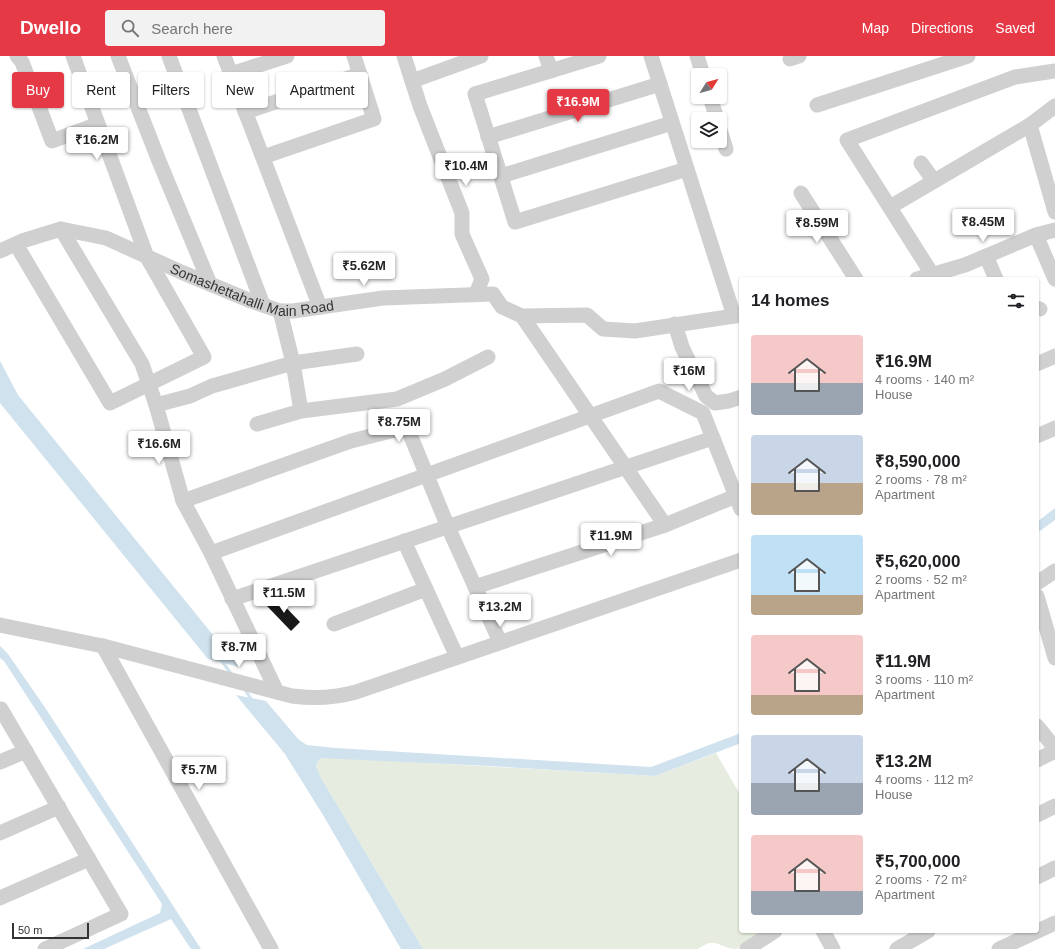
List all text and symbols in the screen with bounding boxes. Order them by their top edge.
search box [105,10,385,46]
text: Dwello [20,17,81,38]
icon: search [119,17,141,39]
text: Search here [151,20,233,37]
text: Map [862,20,889,36]
text: Directions [911,20,973,36]
text: Saved [995,20,1035,36]
north arrow [691,68,727,104]
map controls [691,68,727,148]
chip: Buy [12,72,64,108]
chip: Rent [72,72,130,108]
chip: Filters [138,72,204,108]
chip: New [212,72,268,108]
chip: Apartment [276,72,368,108]
pin: ₹16.9M [545,89,611,123]
text: ₹16.9M [556,94,600,109]
button: layers [691,112,727,148]
pin: ₹16.2M [64,127,130,161]
text: ₹16.2M [75,132,119,147]
pin: ₹10.4M [433,153,499,187]
text: ₹10.4M [444,158,488,173]
pin: ₹8.45M [950,209,1016,243]
pin: ₹8.59M [784,210,850,244]
text: ₹8.45M [961,214,1005,229]
text: ₹8.59M [795,215,839,230]
pin: ₹5.62M [331,253,397,287]
text: ₹5.62M [342,258,386,273]
street label: Somashettahalli Main Road [168,260,335,319]
icon: filters [1005,290,1027,312]
text: 14 homes [751,291,829,310]
icon: home [783,351,831,399]
text: ₹16.9M [875,352,932,371]
pin: ₹16M [665,358,713,392]
text: ₹16M [673,363,705,378]
text: 4 rooms · 140 m² [875,372,974,387]
text: House [875,387,913,402]
pin: ₹8.75M [366,409,432,443]
text: ₹8.75M [377,414,421,429]
pin: ₹16.6M [126,431,192,465]
text: ₹16.6M [137,436,181,451]
icon: home [783,451,831,499]
text: ₹8,590,000 [875,452,960,471]
text: 2 rooms · 78 m² [875,472,967,487]
text: Apartment [875,487,935,502]
pin: ₹11.9M [578,523,644,557]
text: ₹11.9M [590,528,632,543]
icon: home [783,551,831,599]
text: ₹5,620,000 [875,552,960,571]
text: 2 rooms · 52 m² [875,572,967,587]
pin: ₹11.5M [251,580,317,614]
text: ₹11.5M [263,585,305,600]
text: Apartment [875,587,935,602]
pin: ₹13.2M [467,594,533,628]
text: ₹13.2M [478,599,522,614]
pin: ₹8.7M [211,634,267,668]
text: ₹8.7M [221,639,257,654]
icon: home [783,651,831,699]
text: ₹11.9M [875,652,931,671]
text: 3 rooms · 110 m² [875,672,973,687]
text: Apartment [875,687,935,702]
icon: home [783,751,831,799]
text: ₹13.2M [875,752,932,771]
pin: ₹5.7M [171,757,227,791]
text: ₹5.7M [181,762,217,777]
text: 4 rooms · 112 m² [875,772,973,787]
text: House [875,787,913,802]
icon: home [783,851,831,899]
text: ₹5,700,000 [875,852,960,871]
text: 2 rooms · 72 m² [875,872,967,887]
text: Apartment [875,887,935,902]
scale bar [12,921,89,940]
text: 50 m [18,924,42,936]

